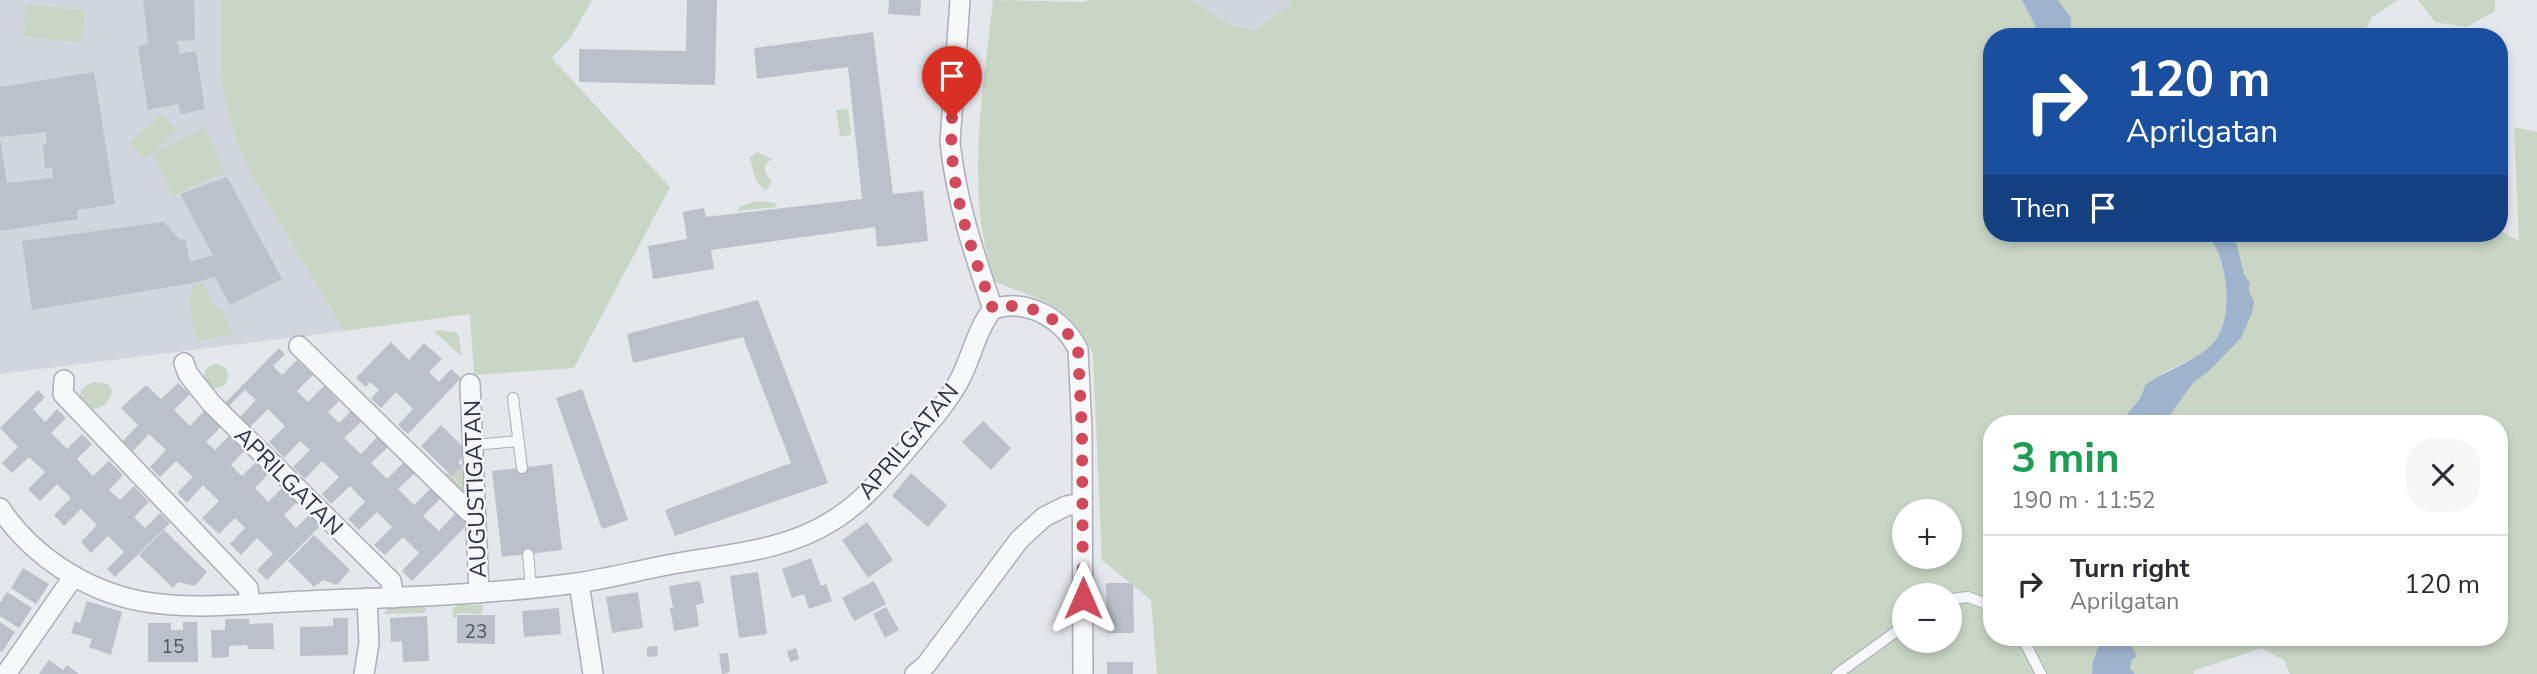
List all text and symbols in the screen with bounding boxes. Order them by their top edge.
pin [922,46,982,118]
text: 120 m [2126,46,2270,113]
icon: right [2011,56,2102,147]
icon: arrive [933,57,971,95]
text: Aprilgatan [2126,110,2278,153]
icon: arrive [2084,189,2122,227]
text: Then [2011,191,2070,226]
street label: APRILGATAN [851,377,966,506]
street label: AUGUSTIGATAN [457,400,494,578]
street label: APRILGATAN [228,420,350,542]
text: 3 min [2011,430,2120,487]
button: close [2406,438,2480,512]
text: 190 m · 11:52 [2011,485,2156,516]
map controls [1892,499,1962,653]
button: + [1892,499,1962,569]
text: Turn right [2070,551,2189,586]
position arrow [1046,561,1120,635]
icon: right [2011,565,2049,603]
text: 120 m [2404,567,2480,602]
button: − [1892,583,1962,653]
text: Aprilgatan [2070,586,2179,617]
house number: 23 [465,619,487,645]
house number: 15 [162,634,184,660]

